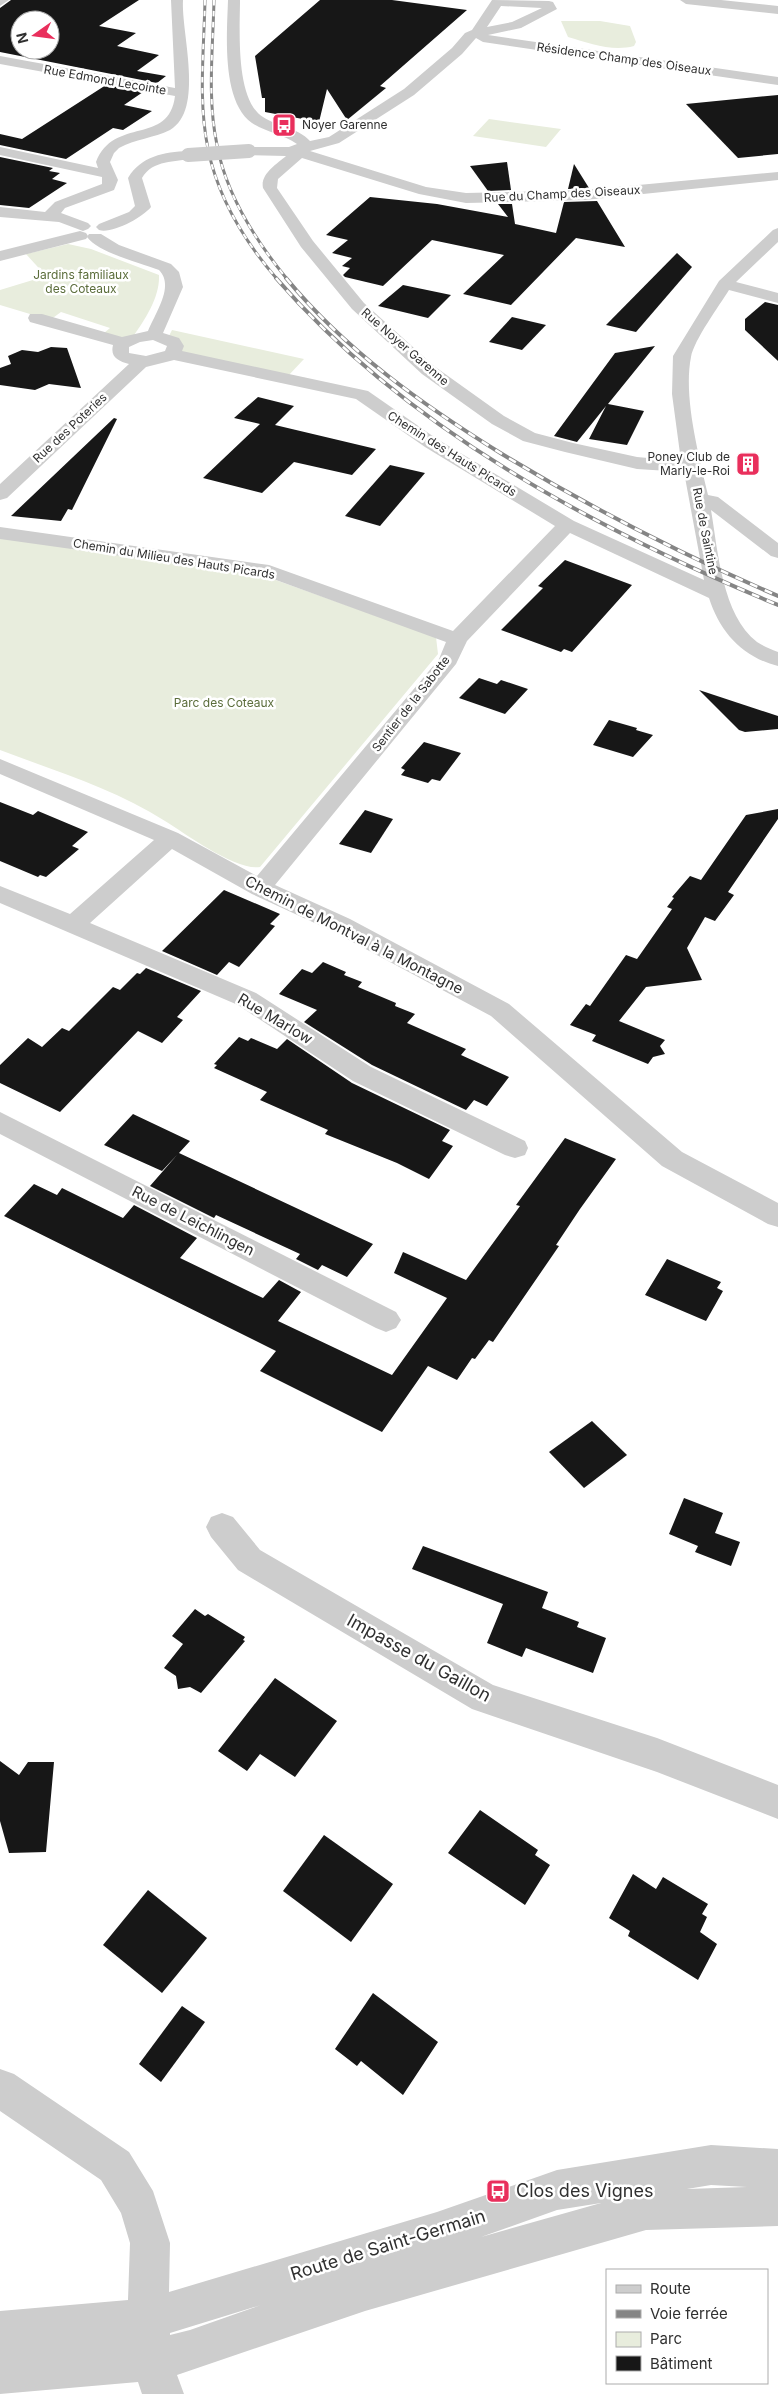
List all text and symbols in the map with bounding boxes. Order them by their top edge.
north arrow [10,10,60,60]
text: N [12,31,31,45]
street label: Résidence Champ des Oiseaux [536,39,713,78]
street label: Rue Edmond Lecointe [43,61,167,98]
bus stop icon: Noyer Garenne [271,112,297,138]
place label: Noyer Garenne [302,117,388,132]
street label: Rue du Champ des Oiseaux [483,182,641,205]
park label: Jardins familiaux des Coteaux [33,267,129,296]
street label: Rue Noyer Garenne [359,305,452,389]
street label: Rue des Poteries [30,389,110,466]
street label: Chemin des Hauts Picards [385,408,520,500]
place label: Poney Club de Marly-le-Roi [647,449,730,478]
building icon: Poney Club de Marly-le-Roi [735,451,761,477]
street label: Rue de Saintine [690,486,721,576]
street label: Chemin du Milieu des Hauts Picards [72,535,276,582]
street label: Sentier de la Sabotte [368,653,453,755]
park label: Parc des Coteaux [174,695,275,710]
street label: Chemin de Montval à la Montagne [242,871,467,998]
street label: Rue Marlow [234,989,316,1048]
street label: Rue de Leichlingen [129,1181,258,1260]
street label: Impasse du Gaillon [344,1609,495,1706]
bus stop icon: Clos des Vignes [485,2178,511,2204]
place label: Clos des Vignes [516,2180,653,2201]
street label: Route de Saint-Germain [288,2205,488,2284]
legend [606,2269,768,2384]
text: Route [650,2279,691,2298]
text: Voie ferrée [650,2304,728,2323]
text: Parc [650,2329,682,2348]
text: Bâtiment [650,2354,713,2373]

